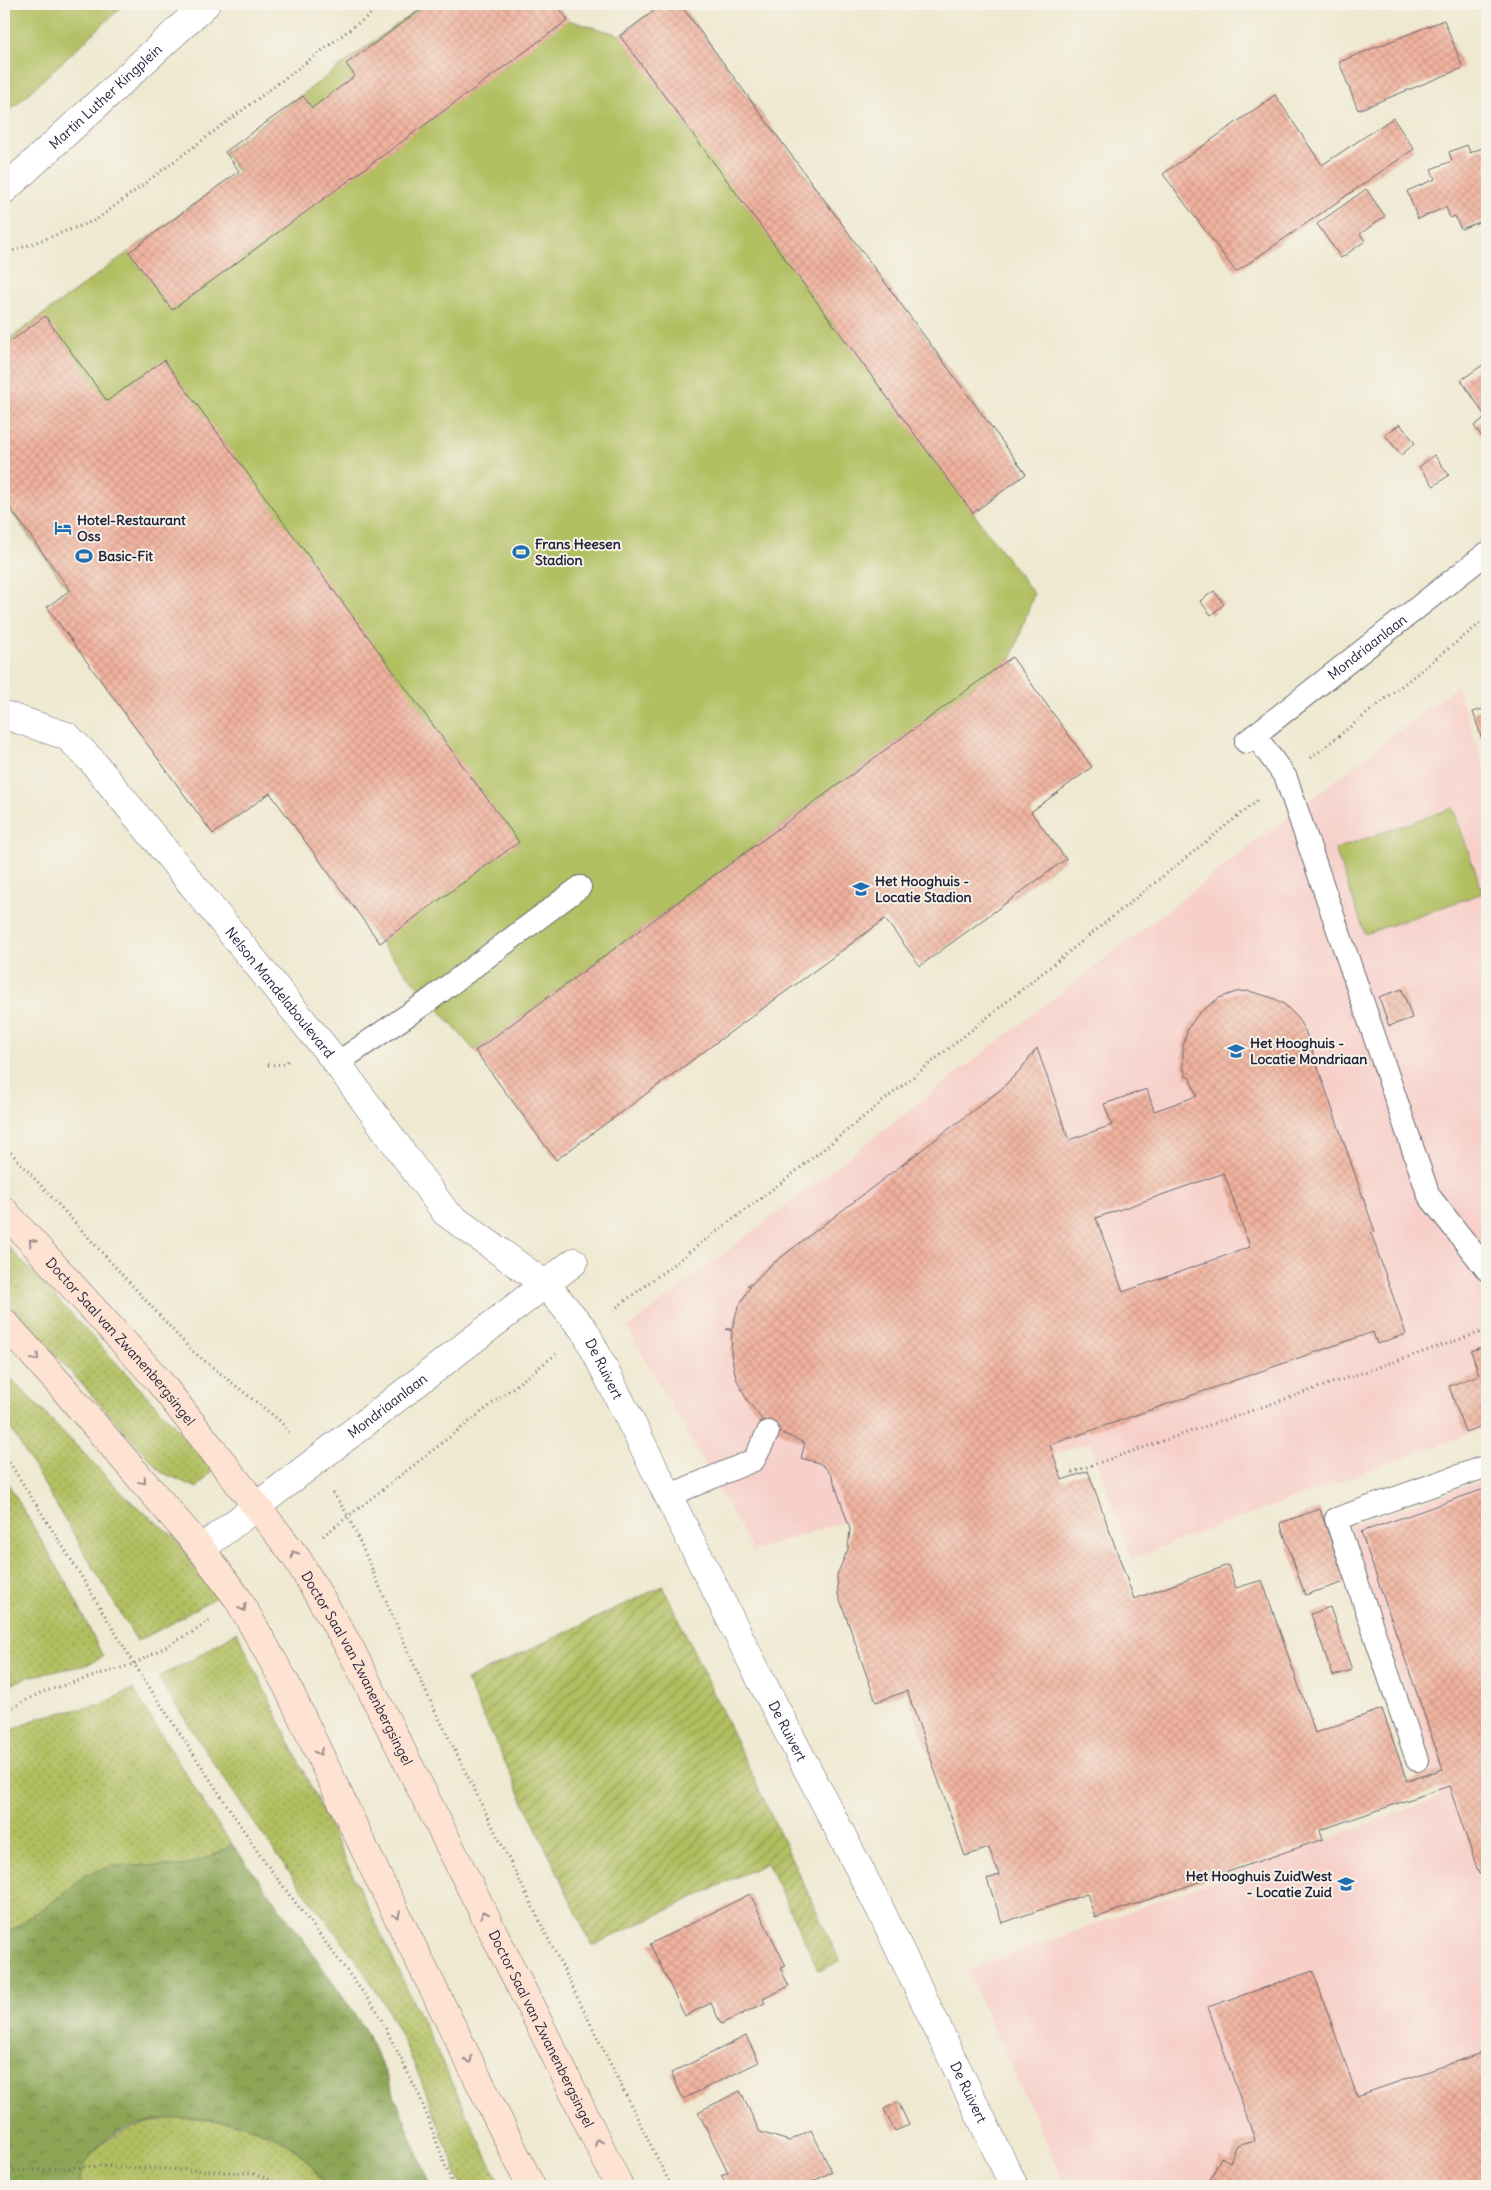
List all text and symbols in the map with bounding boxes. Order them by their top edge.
street label: Martin Luther Kingplein [45,40,166,153]
place label: Hotel-Restaurant Oss [77,511,186,545]
hotel icon: Hotel-Restaurant Oss [53,518,73,538]
place label: Frans Heesen Stadion [535,535,621,569]
sports icon: Frans Heesen Stadion [511,542,531,562]
sports icon: Basic-Fit [74,546,94,566]
place label: Basic-Fit [98,547,153,565]
street label: Mondriaanlaan [1324,610,1410,684]
place label: Het Hooghuis - Locatie Stadion [875,872,972,906]
school or university icon: Het Hooghuis - Locatie Stadion [851,879,871,899]
street label: Nelson Mandelaboulevard [221,924,338,1062]
place label: Het Hooghuis - Locatie Mondriaan [1250,1034,1367,1068]
school or university icon: Het Hooghuis - Locatie Mondriaan [1226,1041,1246,1061]
one-way arrow [29,1238,38,1247]
street label: Doctor Saal van Zwanenbergsingel [42,1254,199,1429]
street label: De Ruivert [581,1335,627,1403]
one-way arrow [31,1352,40,1361]
street label: Mondriaanlaan [344,1369,431,1442]
one-way arrow [137,1475,145,1484]
one-way arrow [291,1550,300,1560]
street label: Doctor Saal van Zwanenbergsingel [297,1568,417,1768]
one-way arrow [237,1603,247,1612]
street label: De Ruivert [764,1698,811,1765]
one-way arrow [312,1747,323,1756]
place label: Het Hooghuis ZuidWest - Locatie Zuid [1186,1867,1333,1901]
school or university icon: Het Hooghuis ZuidWest - Locatie Zuid [1336,1874,1356,1894]
one-way arrow [391,1909,401,1918]
one-way arrow [480,1910,490,1919]
street label: Doctor Saal van Zwanenbergsingel [485,1927,598,2130]
one-way arrow [462,2055,472,2064]
street label: De Ruivert [946,2059,991,2126]
one-way arrow [594,2138,604,2147]

